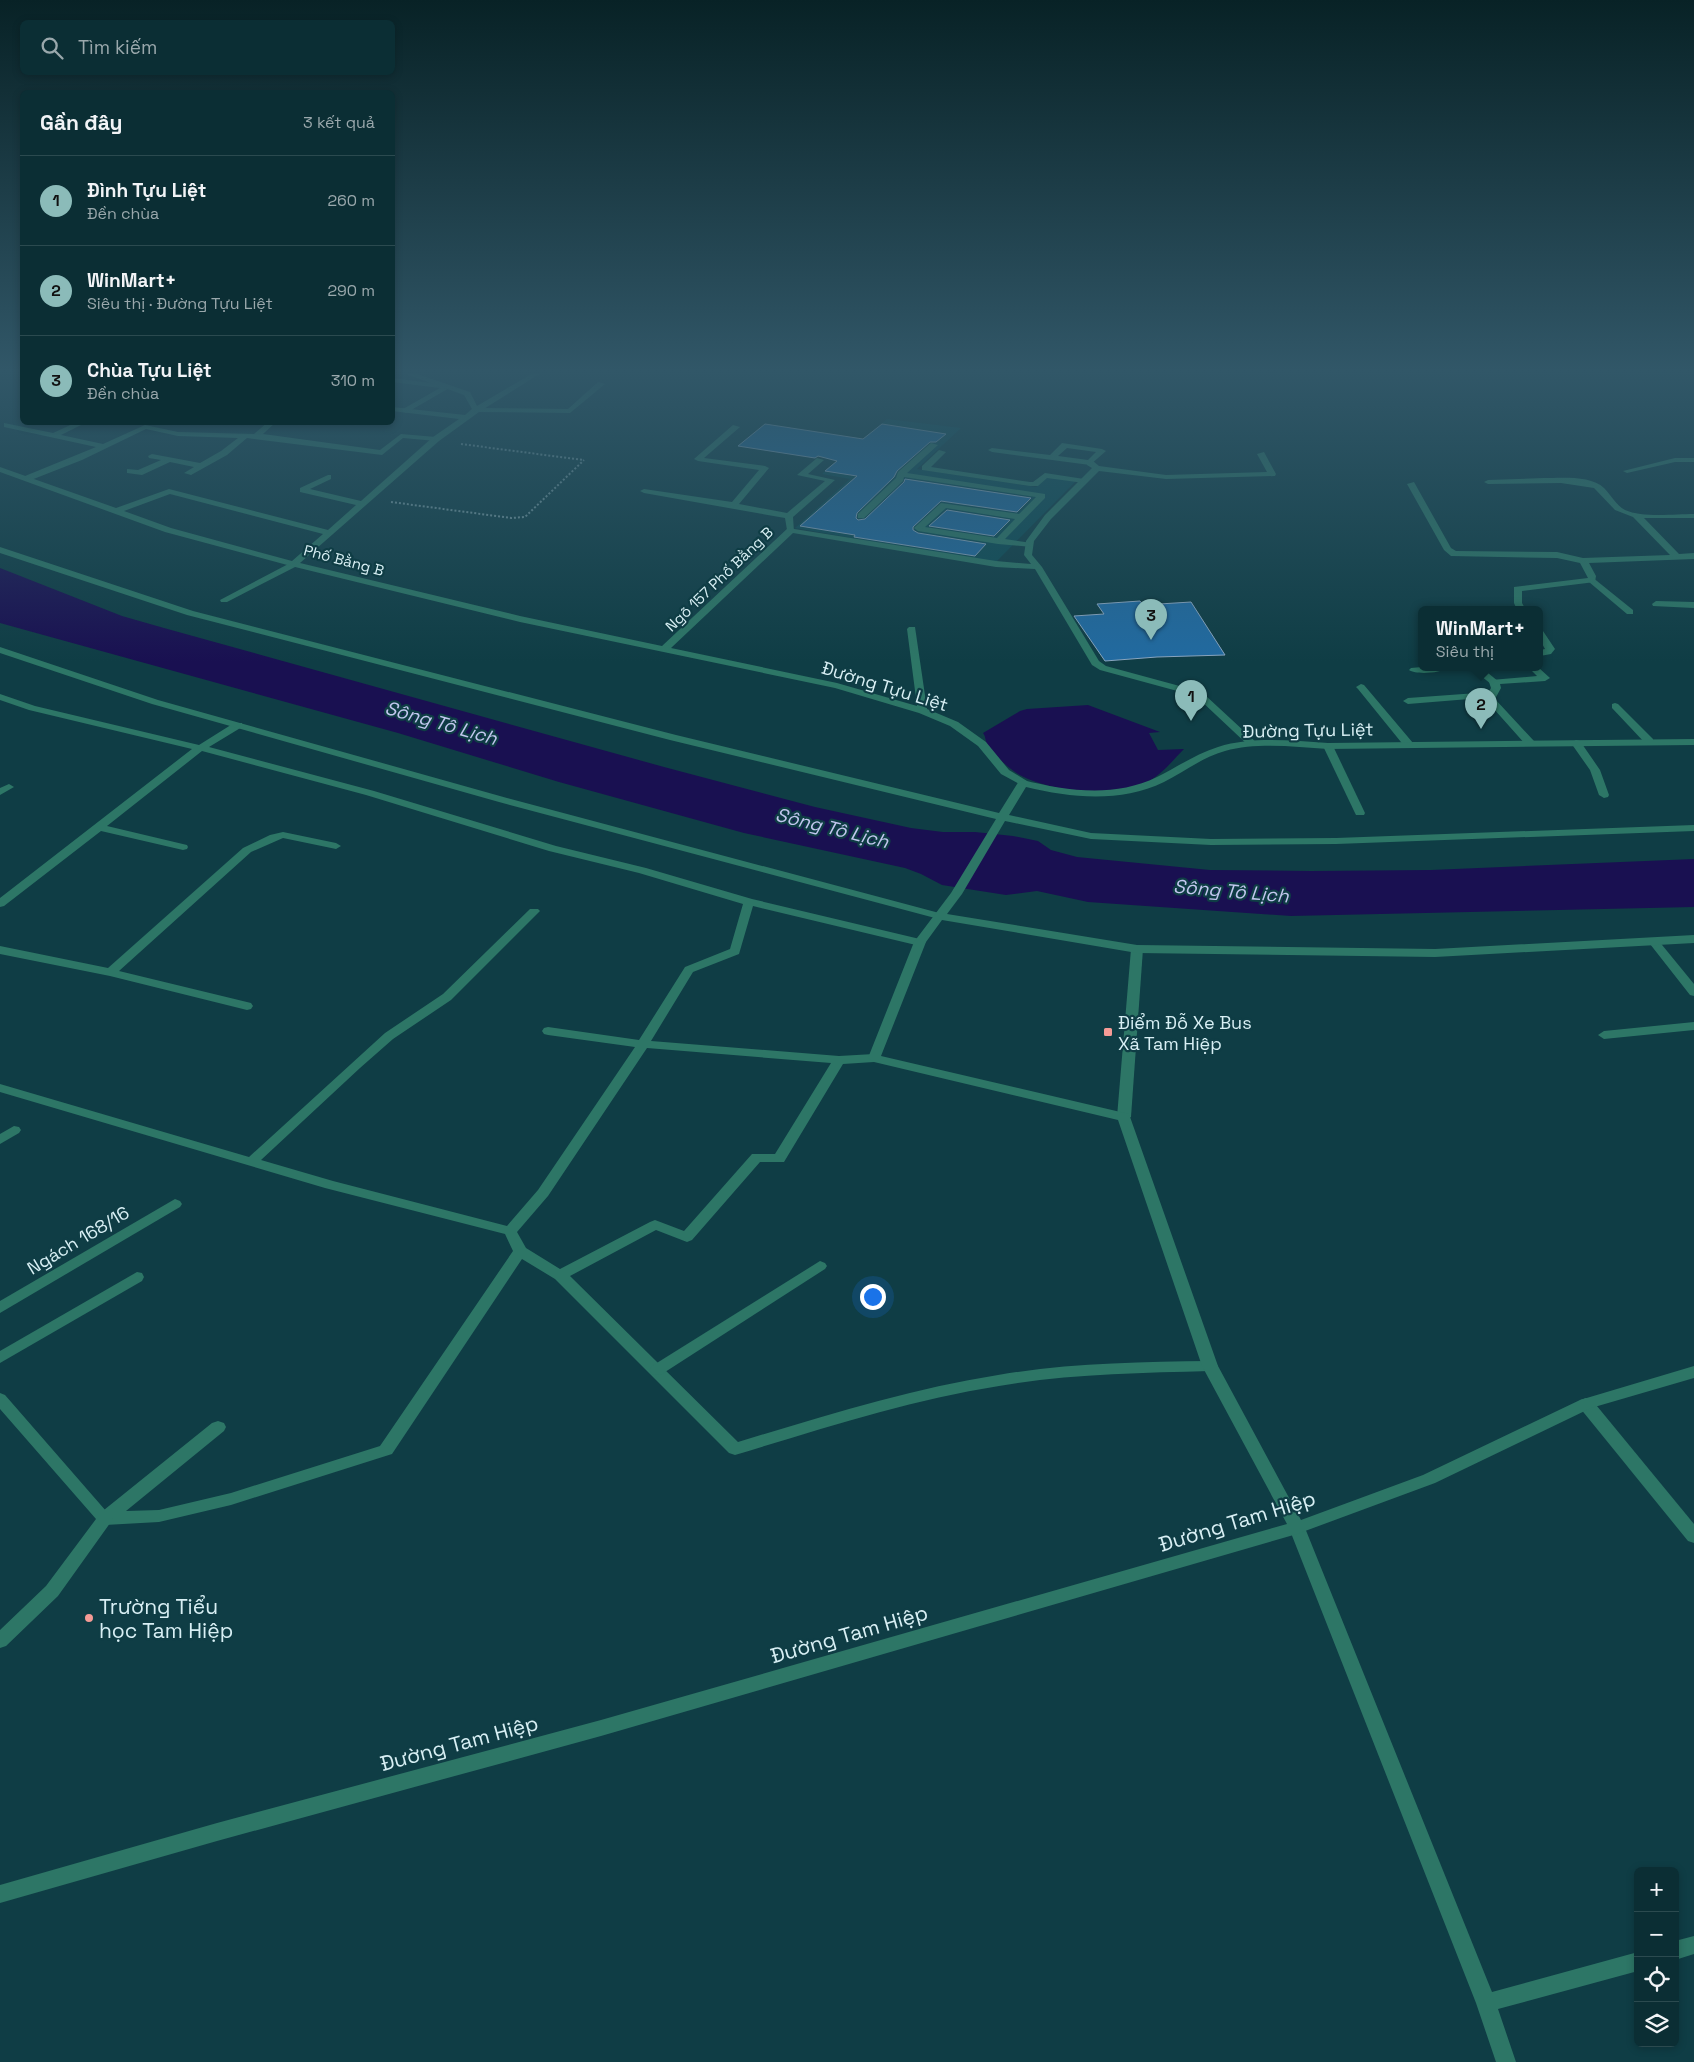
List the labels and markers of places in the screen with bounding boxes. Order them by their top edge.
pin: 3 [1135,599,1167,640]
pin: 1 [1175,680,1207,721]
pin: 2 [1465,688,1497,729]
place label: Điểm Đỗ Xe Bus Xã Tam Hiệp [1118,1011,1252,1055]
marker: Điểm Đỗ Xe Bus Xã Tam Hiệp [1102,1026,1114,1038]
place label: Trường Tiểu học Tam Hiệp [99,1593,233,1644]
marker: Trường Tiểu học Tam Hiệp [83,1612,95,1624]

